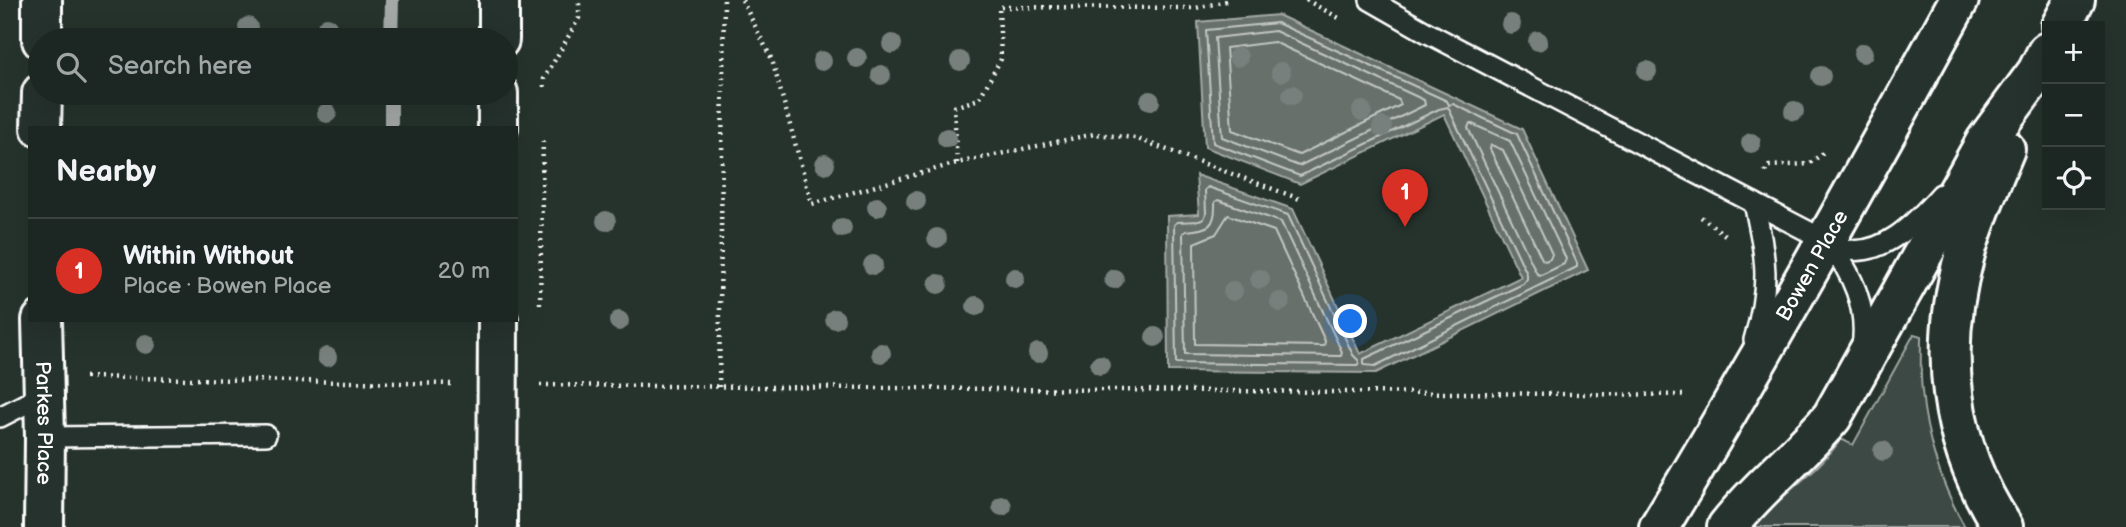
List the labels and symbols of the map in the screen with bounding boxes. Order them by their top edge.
pin: 1 [1382,169,1428,227]
street label: Bowen Place [1771,206,1854,326]
your location [1333,304,1367,338]
street label: Parkes Place [30,361,57,485]

